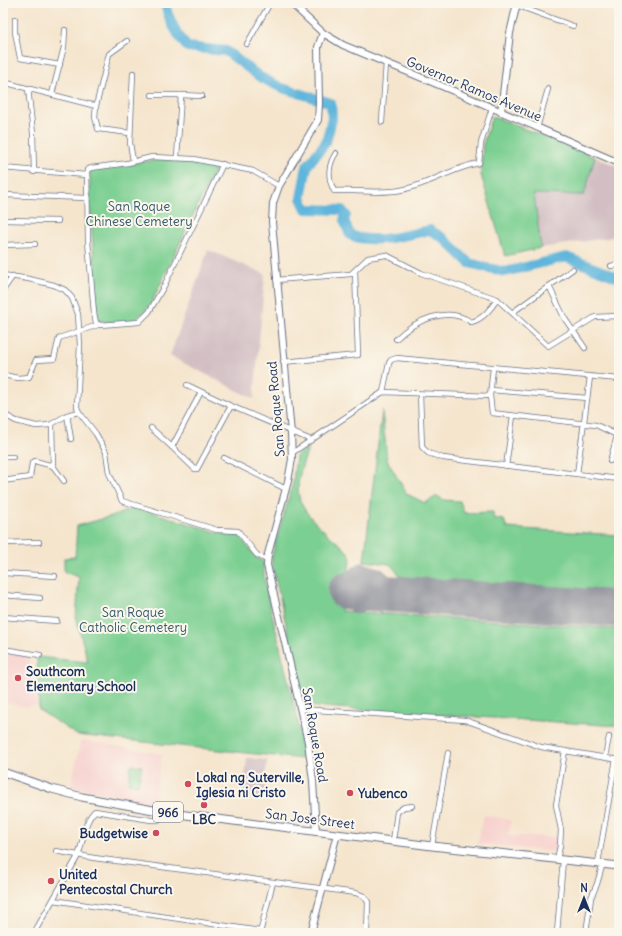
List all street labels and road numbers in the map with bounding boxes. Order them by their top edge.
street label: Governor Ramos Avenue [404,53,544,125]
street label: San Roque Road [263,360,289,458]
street label: San Roque Road [298,686,332,784]
road number: 966 [153,802,183,822]
street label: San Jose Street [264,805,356,833]

